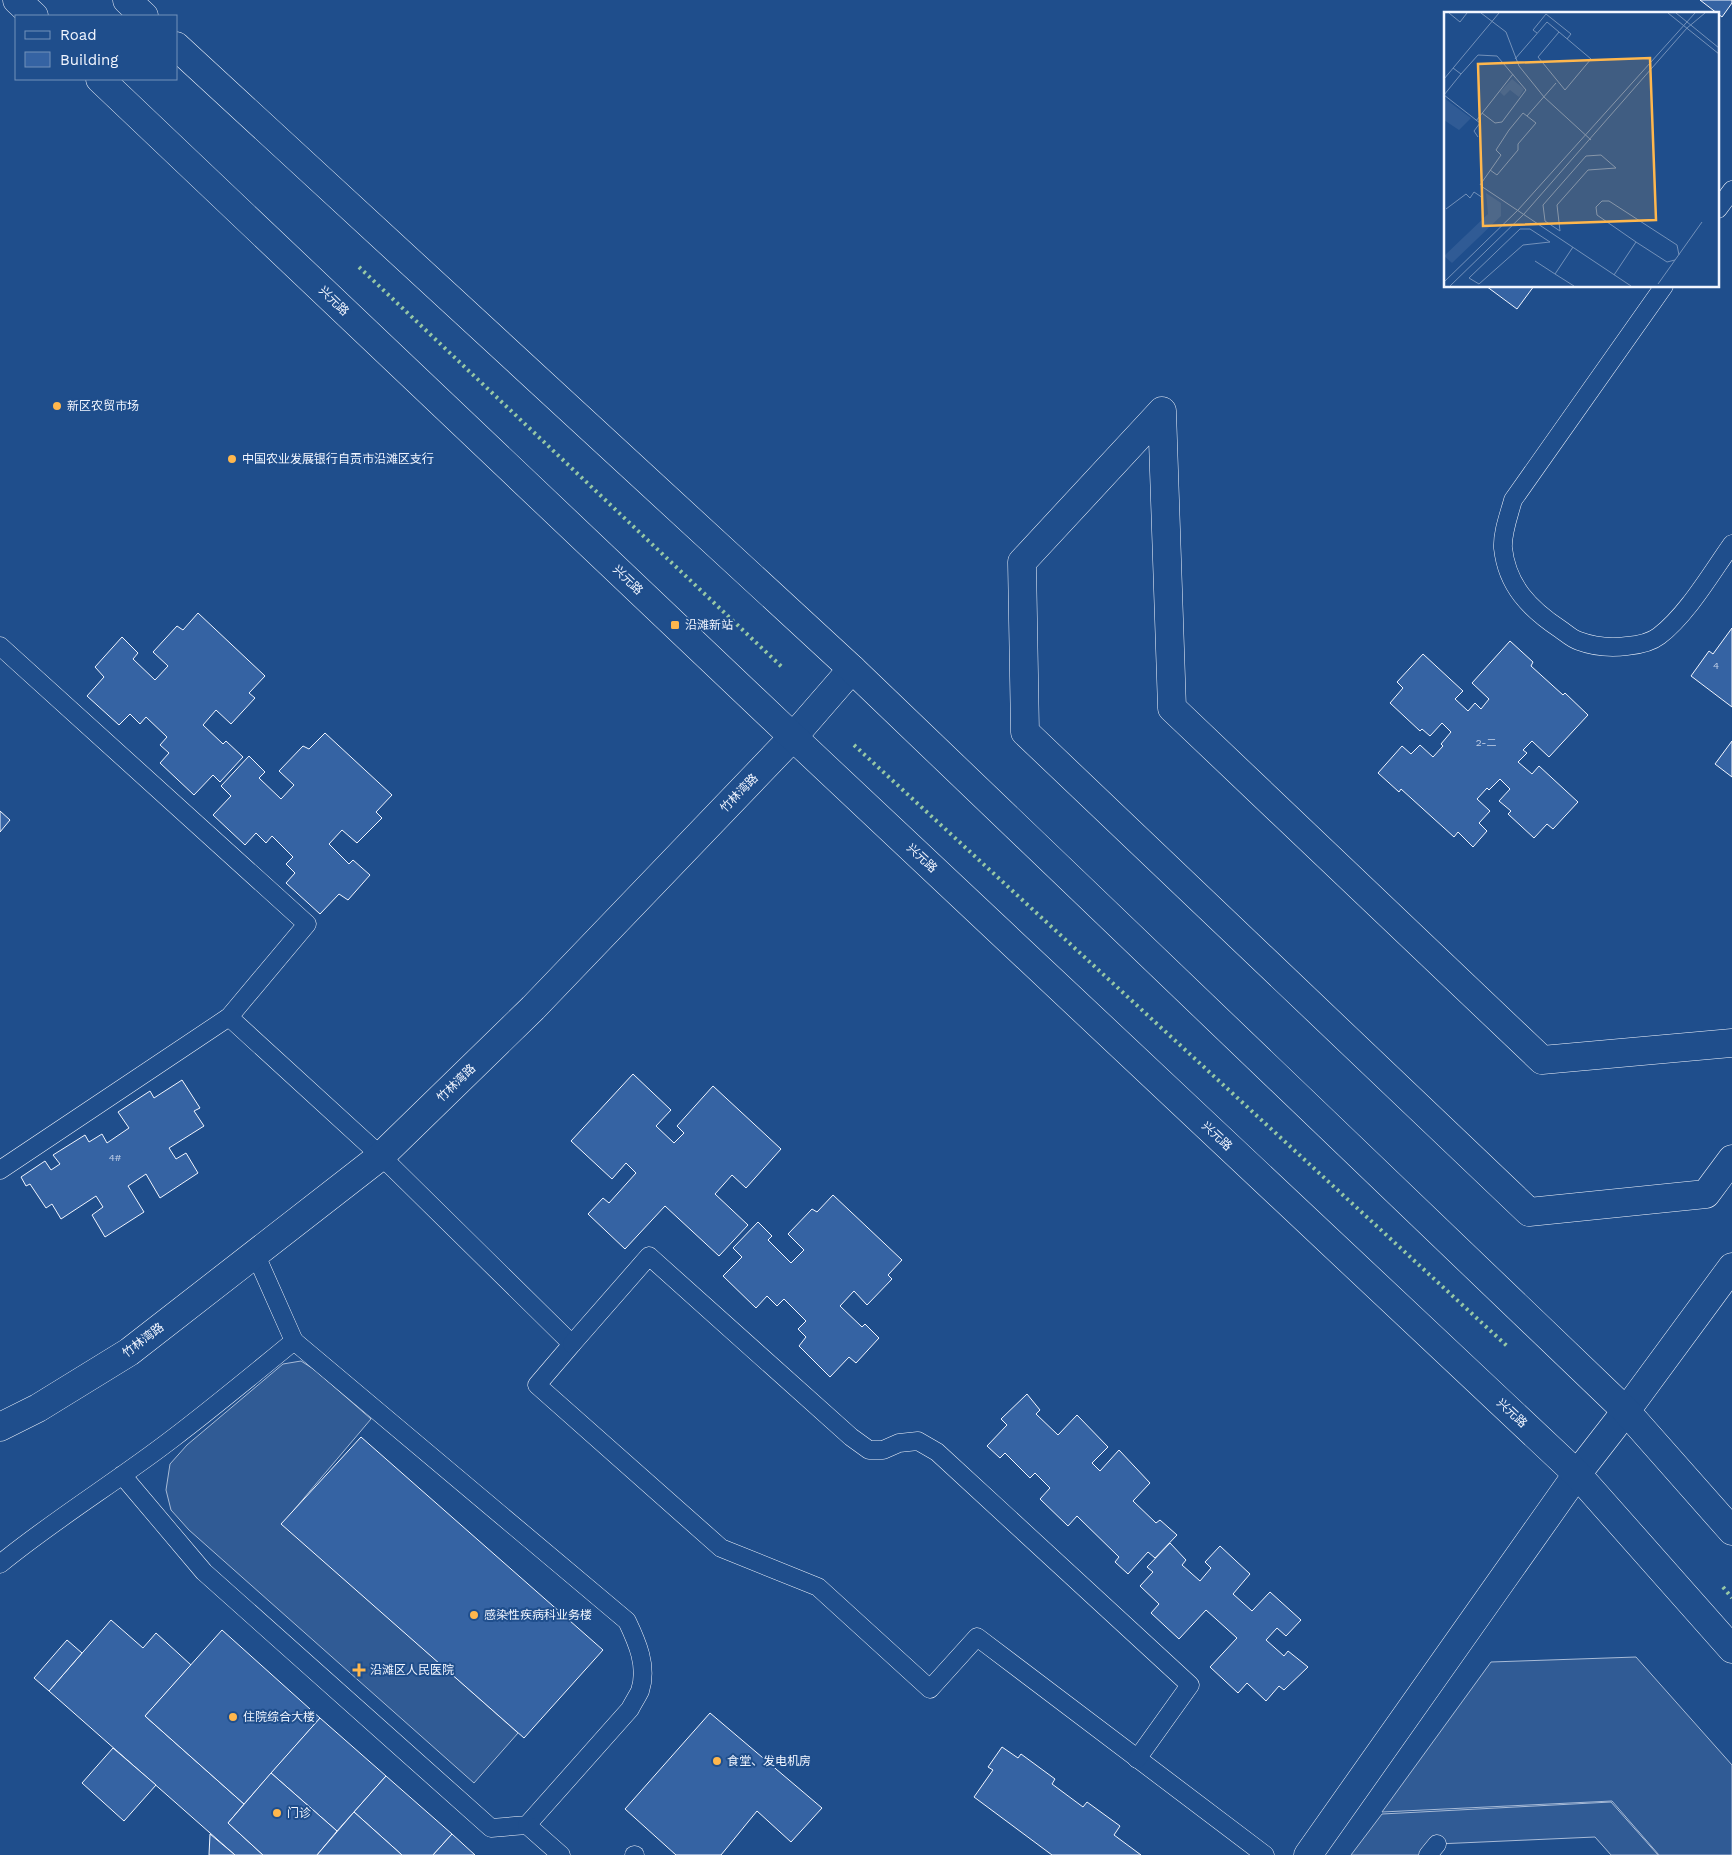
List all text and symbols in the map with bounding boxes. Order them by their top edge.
inset map [1444,12,1720,288]
legend [15,15,178,80]
text: Road [60,26,97,44]
text: Building [60,51,118,69]
street label: 兴元路 [316,283,352,319]
place label: 新区农贸市场 [67,399,139,413]
marker: 新区农贸市场 [51,400,63,412]
place label: 中国农业发展银行自贡市沿滩区支行 [242,452,434,466]
marker: 中国农业发展银行自贡市沿滩区支行 [226,453,238,465]
street label: 兴元路 [610,562,646,598]
place label: 沿滩新站 [685,618,733,632]
marker: 沿滩新站 [669,619,681,631]
house number: 4 [1713,660,1719,671]
house number: 2-二 [1476,737,1496,748]
street label: 竹林湾路 [717,771,761,815]
street label: 兴元路 [904,841,940,875]
street label: 竹林湾路 [434,1061,478,1105]
street label: 兴元路 [1199,1119,1235,1153]
house number: 4# [109,1152,122,1163]
street label: 竹林湾路 [120,1320,166,1360]
street label: 兴元路 [1494,1396,1530,1430]
place label: 感染性疾病科业务楼 [484,1608,592,1622]
marker: 感染性疾病科业务楼 [468,1609,480,1621]
marker: 沿滩区人民医院 [352,1663,366,1677]
place label: 沿滩区人民医院 [370,1663,454,1677]
place label: 住院综合大楼 [243,1710,315,1724]
marker: 住院综合大楼 [227,1711,239,1723]
place label: 食堂、发电机房 [727,1754,811,1768]
marker: 食堂、发电机房 [711,1755,723,1767]
place label: 门诊 [287,1806,311,1820]
marker: 门诊 [271,1807,283,1819]

